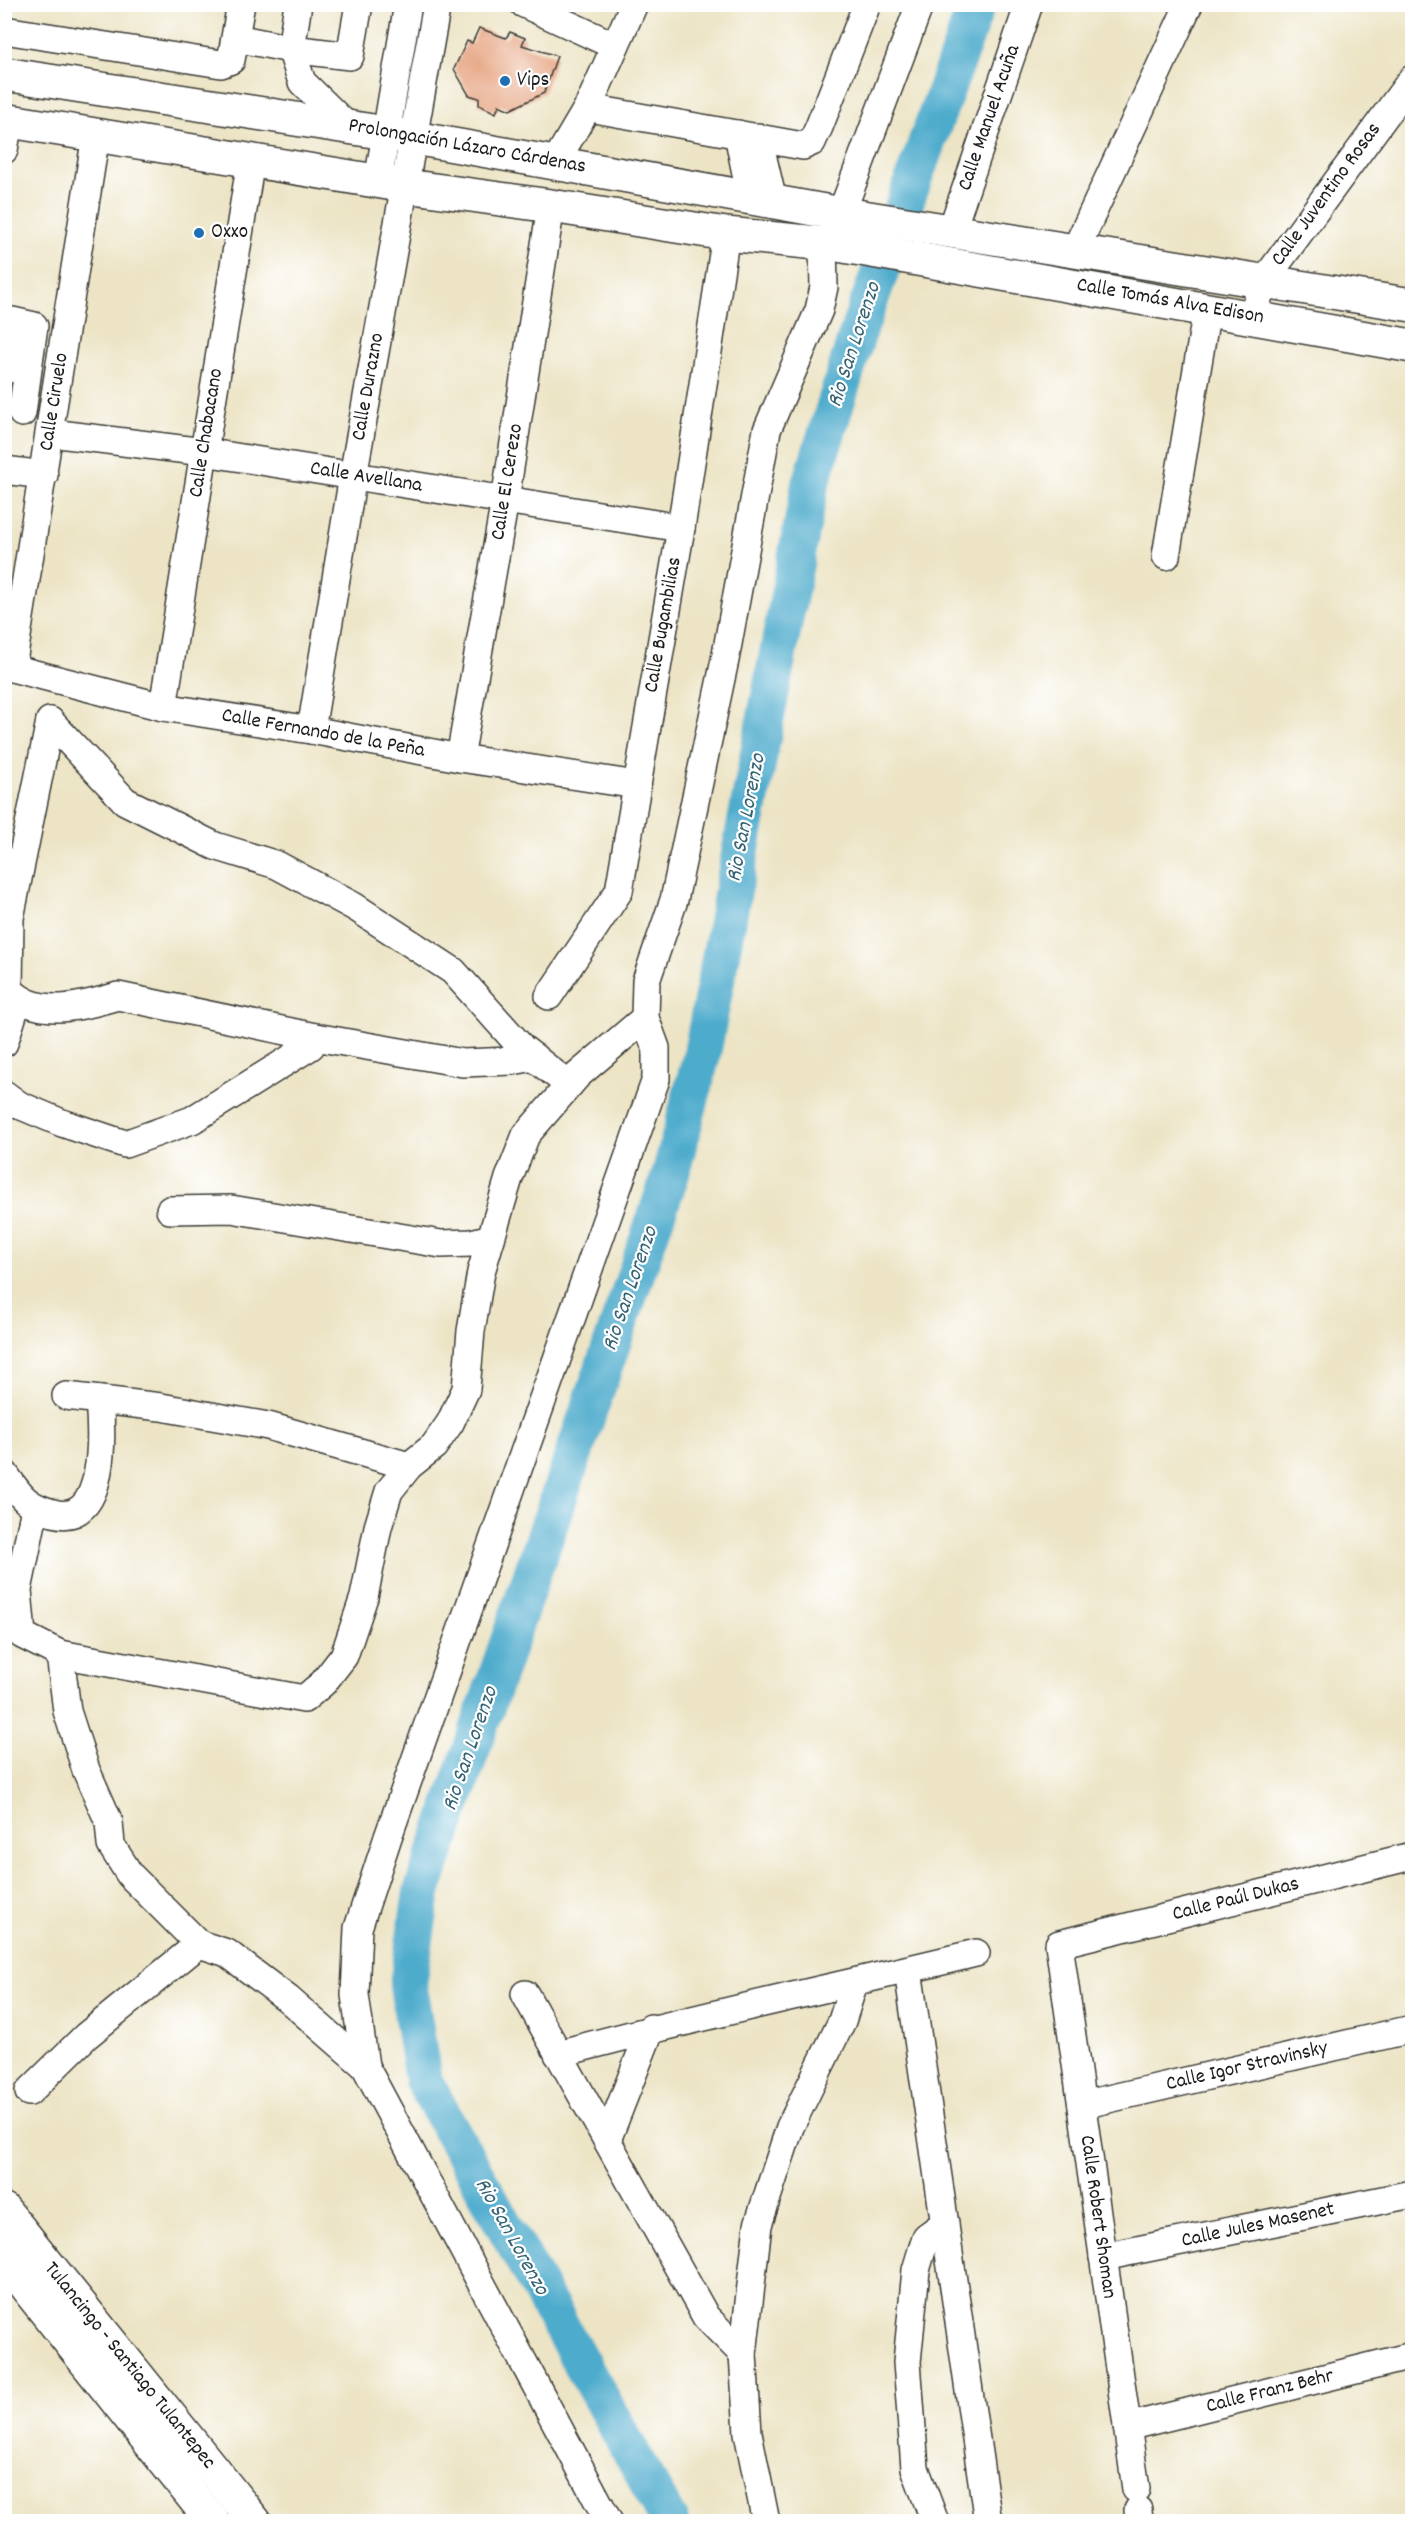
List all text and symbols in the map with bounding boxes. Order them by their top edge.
street label: Calle Manuel Acuña [951,40,1029,195]
place label: Vips [517,66,549,96]
marker: Vips [498,74,512,88]
street label: Prolongación Lázaro Cárdenas [346,111,588,183]
street label: Calle Juventino Rosas [1265,117,1389,273]
place label: Oxxo [211,218,248,248]
marker: Oxxo [192,226,206,240]
street label: Calle Tomás Alva Edison [1074,271,1266,333]
water label: Rio San Lorenzo [820,277,890,411]
street label: Calle Durazno [345,331,393,443]
street label: Calle Ciruelo [32,351,78,453]
street label: Calle Chabacano [182,366,232,500]
street label: Calle El Cerezo [484,422,532,542]
street label: Calle Avellana [308,454,425,502]
street label: Calle Bugambilias [637,555,691,695]
street label: Calle Fernando de la Peña [219,701,428,767]
water label: Rio San Lorenzo [719,750,775,885]
water label: Rio San Lorenzo [595,1221,667,1355]
water label: Rio San Lorenzo [435,1681,507,1815]
street label: Calle Paúl Dukas [1169,1870,1303,1930]
street label: Calle Igor Stravinsky [1163,2034,1331,2100]
street label: Calle Robert Shoman [1071,2133,1123,2301]
water label: Rio San Lorenzo [466,2173,557,2302]
street label: Calle Jules Masenet [1179,2195,1338,2257]
street label: Tulancingo - Santiago Tulantepec [36,2256,222,2476]
street label: Calle Franz Behr [1203,2362,1337,2422]

